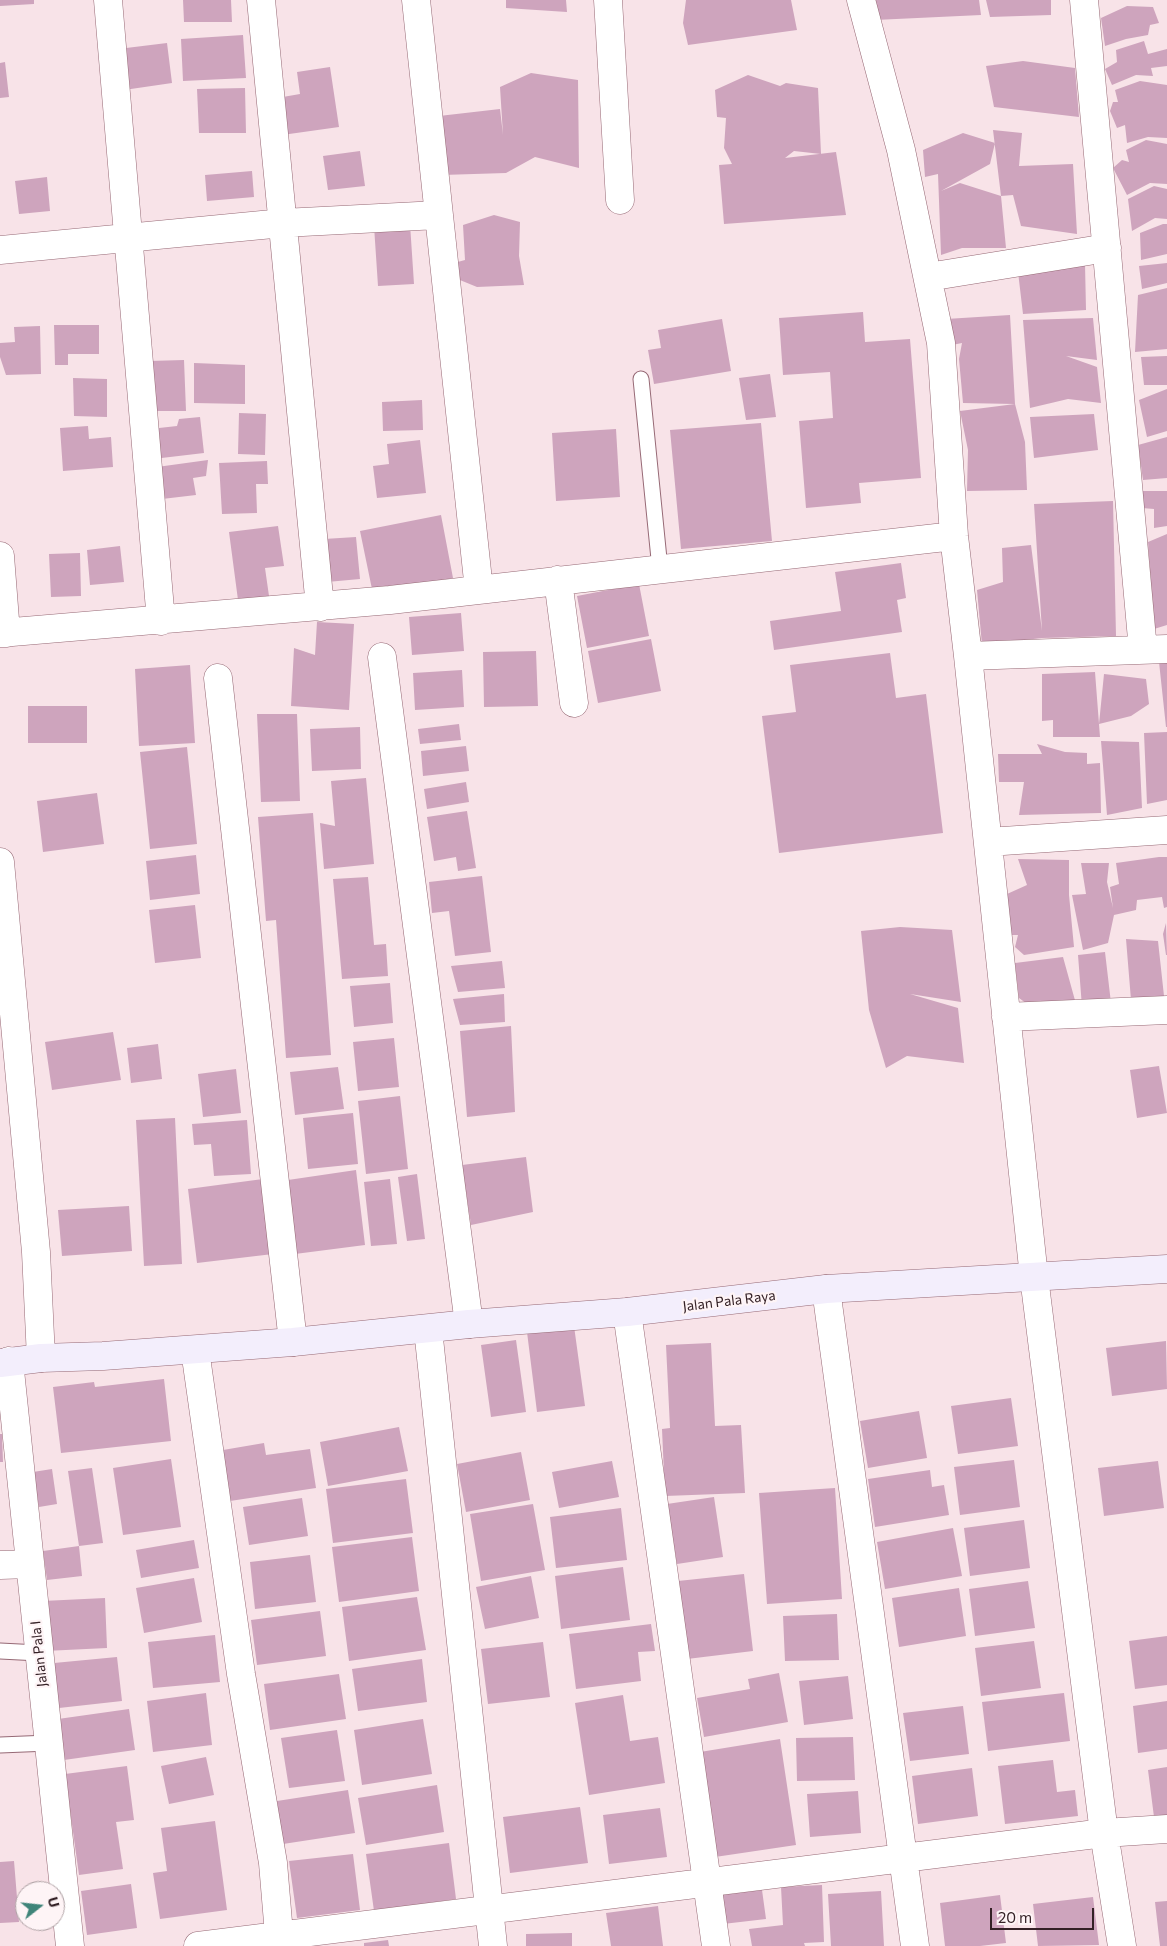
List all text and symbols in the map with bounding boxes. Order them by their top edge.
street label: Jalan Pala Raya [682,1287,776,1315]
street label: Jalan Pala I [27,1620,51,1688]
north arrow [15,1881,65,1931]
text: U [44,1895,64,1909]
scale bar [992,1898,1096,1930]
text: 20 m [998,1908,1032,1926]

